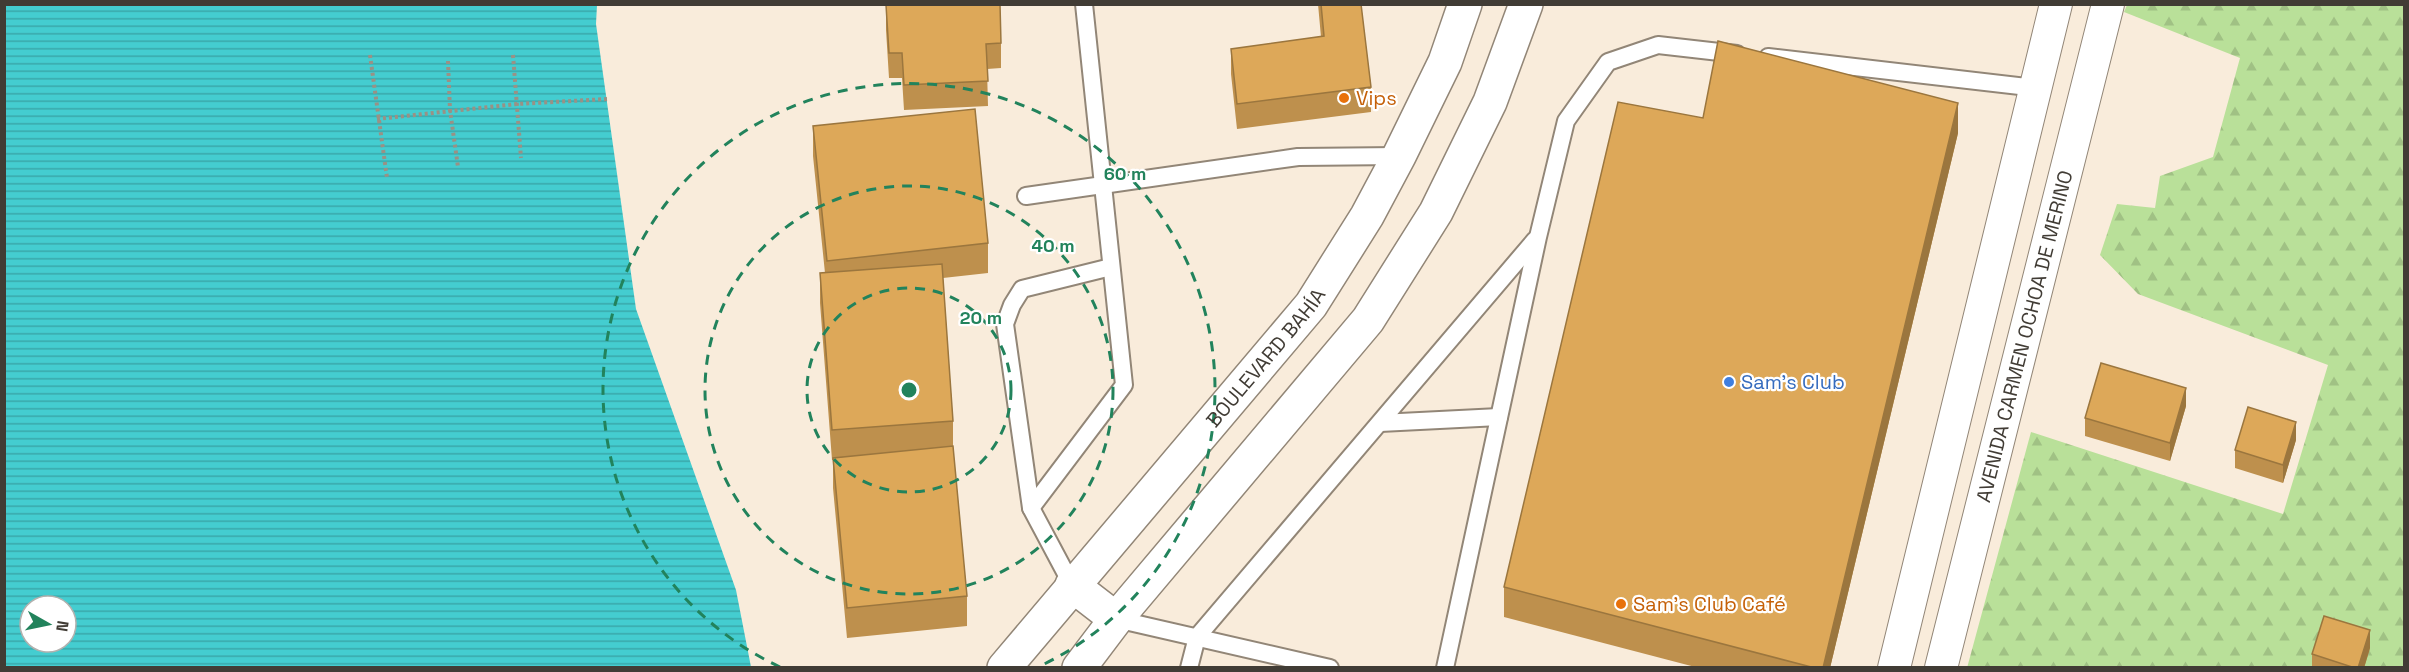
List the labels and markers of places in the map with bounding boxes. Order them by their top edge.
place label: Vips [1356,85,1397,111]
marker: Vips [1337,91,1351,105]
place label: Sam's Club [1741,369,1845,395]
marker: Sam's Club [1722,375,1736,389]
centre of rings [899,380,919,400]
place label: Sam's Club Café [1633,591,1786,617]
marker: Sam's Club Café [1614,597,1628,611]

